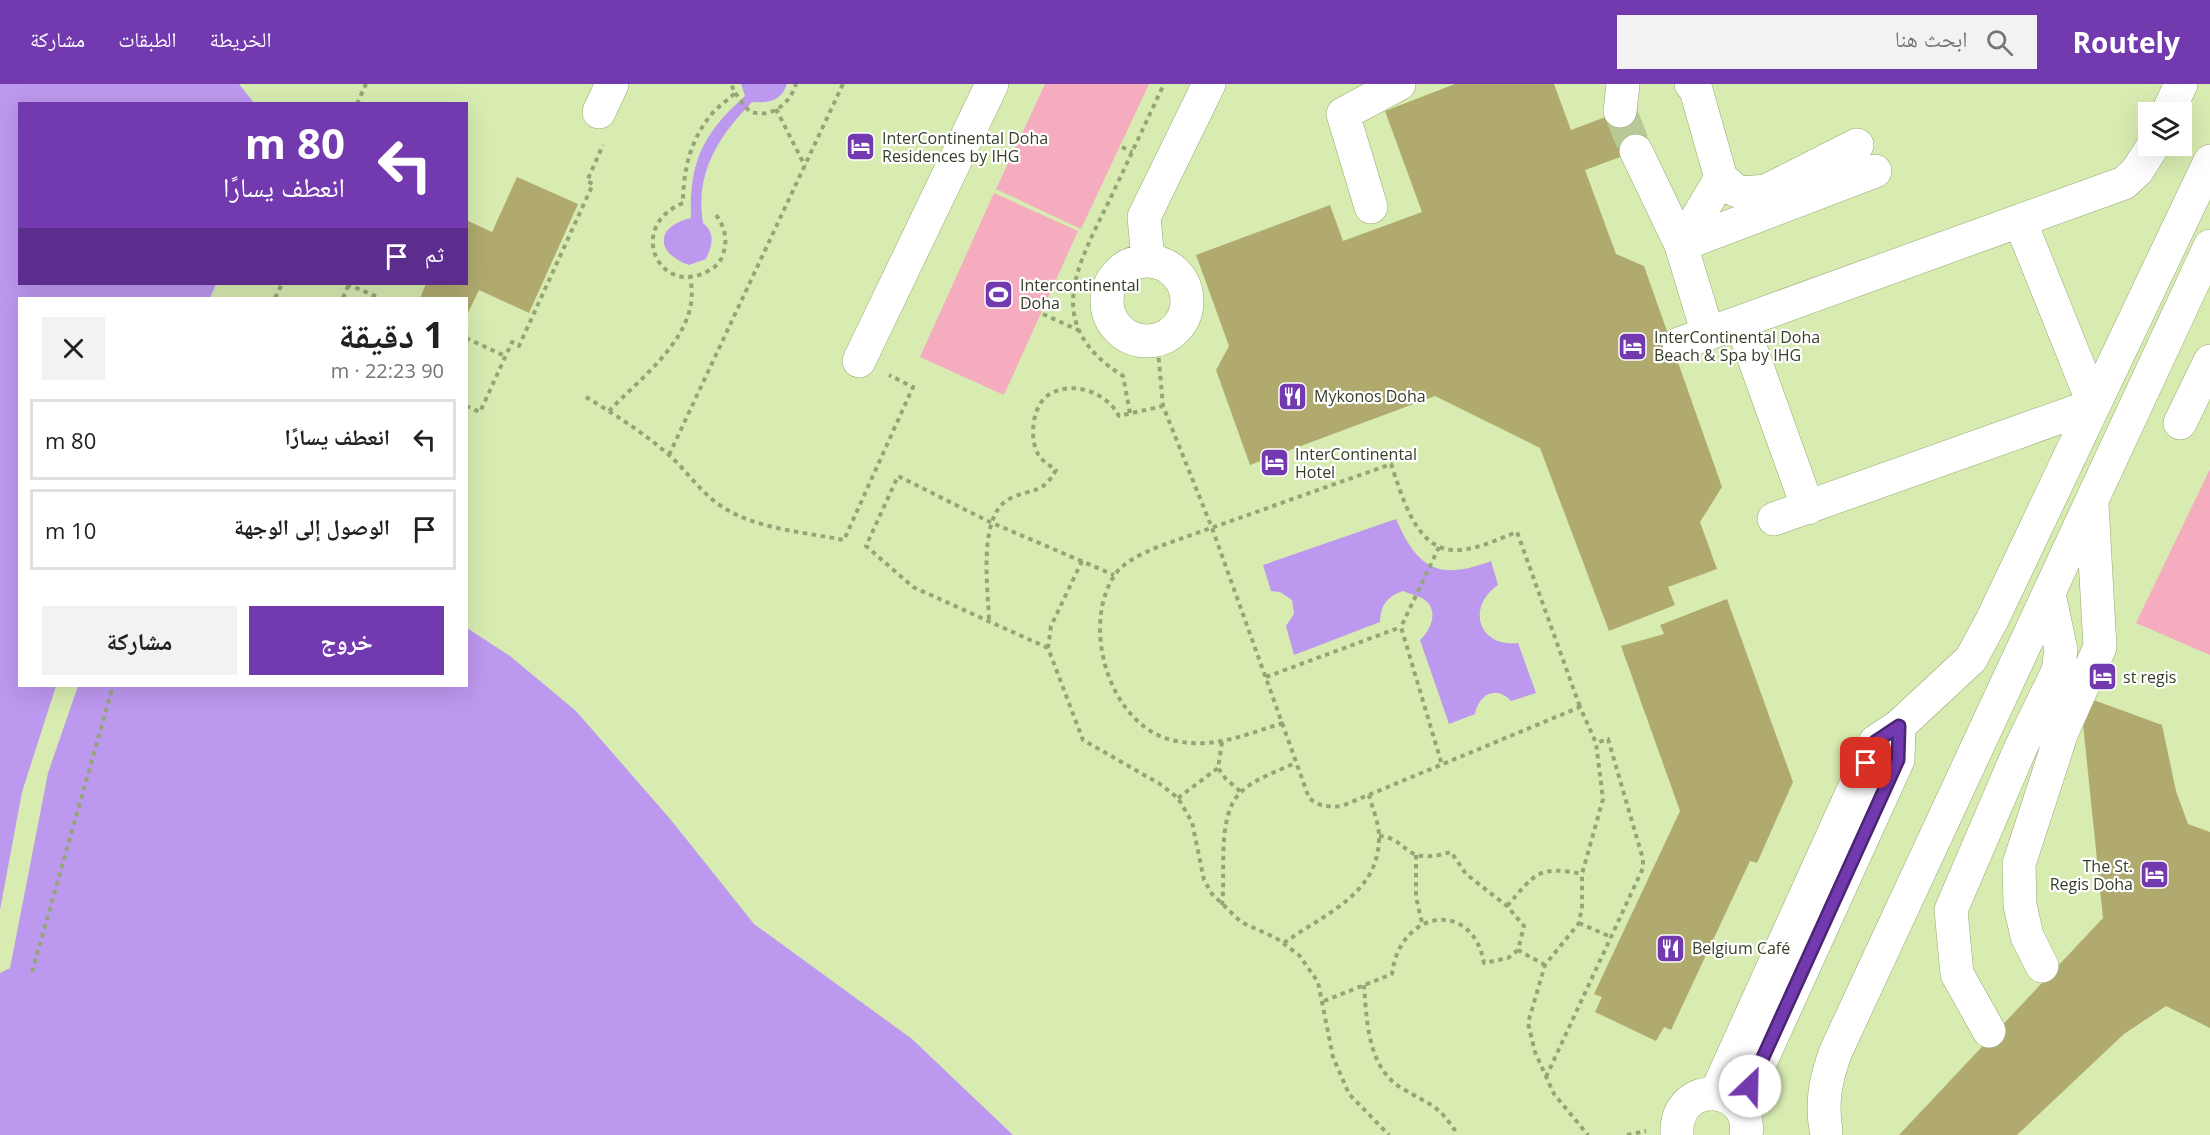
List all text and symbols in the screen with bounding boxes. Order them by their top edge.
search box [1617,15,2037,69]
text: ابحث هنا [1895,23,1968,53]
text: Routely [2073,23,2180,61]
text: مشاركة [30,25,85,53]
text: الطبقات [118,25,177,53]
text: الخريطة [210,25,271,53]
icon: search [1983,26,2016,59]
map controls [2138,102,2192,156]
button: layers [2138,102,2192,156]
text: 80 m [245,114,345,171]
icon: left [366,126,444,204]
place label: InterContinental Doha Residences by IHG [882,127,1048,167]
hotel icon: InterContinental Doha Residences by IHG [845,131,877,163]
text: انعطف يسارًا [223,168,345,205]
text: ثم [425,238,444,268]
icon: arrive [380,240,413,273]
place label: Intercontinental Doha [1020,274,1140,314]
sports icon: Intercontinental Doha [983,278,1015,310]
text: 1 دقيقة [338,310,444,359]
button: close [42,317,105,380]
place label: InterContinental Doha Beach & Spa by IHG [1654,326,1820,366]
hotel icon: InterContinental Doha Beach & Spa by IHG [1617,330,1649,362]
text: 90 m · 22:23 [331,357,444,384]
restaurant icon: Mykonos Doha [1277,380,1309,412]
place label: Mykonos Doha [1314,385,1426,407]
text: انعطف يسارًا [285,421,390,451]
icon: left [408,423,441,456]
text: 80 m [45,425,96,455]
place label: InterContinental Hotel [1295,443,1417,483]
hotel icon: InterContinental Hotel [1258,447,1290,479]
text: الوصول إلى الوجهة [234,511,390,541]
icon: arrive [408,513,441,546]
text: 10 m [45,515,96,545]
button: مشاركة [42,606,237,675]
button: خروج [249,606,444,675]
hotel icon: st regis [2086,661,2118,693]
place label: st regis [2123,666,2176,688]
pin [1840,737,1891,788]
icon: arrive [1849,746,1882,779]
place label: The St. Regis Doha [2050,855,2133,895]
hotel icon: The St. Regis Doha [2138,859,2170,891]
restaurant icon: Belgium Café [1655,932,1687,964]
place label: Belgium Café [1692,937,1790,959]
position arrow [1718,1054,1782,1118]

